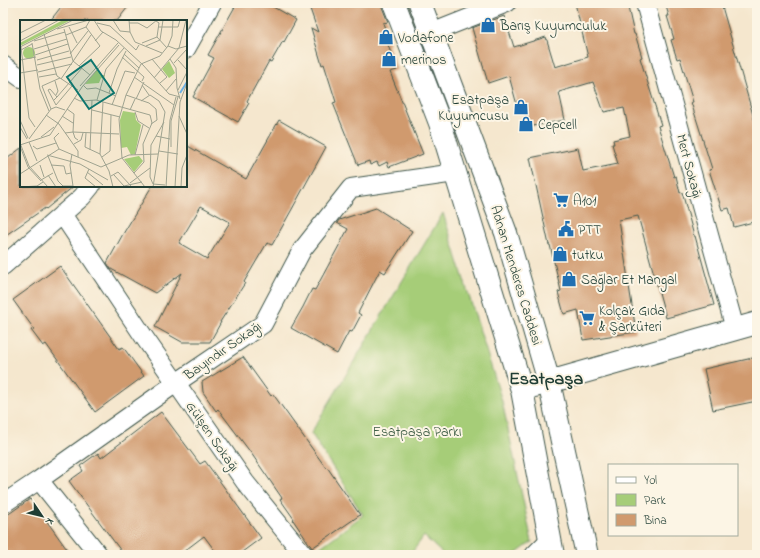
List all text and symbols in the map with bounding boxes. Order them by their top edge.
shop icon: Barış Kuyumculuk [479,16,497,34]
place label: Barış Kuyumculuk [499,16,607,38]
inset map [20,20,187,187]
shop icon: Vodafone [377,28,395,46]
place label: Vodafone [397,28,454,49]
shop icon: merinos [380,50,398,68]
place label: merinos [401,50,446,71]
place label: Esatpaşa Kuyumcusu [438,90,509,128]
shop icon: Esatpaşa Kuyumcusu [512,98,530,116]
shop icon: Cepcell [517,115,535,133]
place label: Cepcell [538,115,577,136]
street label: Mert Sokağı [669,132,707,201]
supermarket icon: A101 [552,191,570,209]
place label: A101 [573,191,597,212]
street label: Adnan Menderes Caddesi [484,203,547,348]
public building icon: PTT [557,220,575,238]
place label: PTT [578,220,601,241]
shop icon: tutku [551,245,569,263]
place label: tutku [572,245,604,266]
shop icon: Sağlar Et Mangal [560,270,578,288]
place label: Sağlar Et Mangal [581,270,677,292]
place label: Kolçak Gıda & Şarküteri [599,301,665,338]
supermarket icon: Kolçak Gıda & Şarküteri [578,309,596,327]
street label: Bayındır Sokağı [179,317,267,387]
district label: Esatpaşa [509,367,583,393]
street label: Gülşen Sokağı [179,398,244,477]
park label: Esatpaşa Parkı [372,422,462,443]
legend [608,464,738,536]
text: Yol [644,472,657,490]
text: Park [644,492,666,510]
north arrow [22,496,62,536]
text: Bina [643,512,667,530]
text: K [41,514,57,528]

